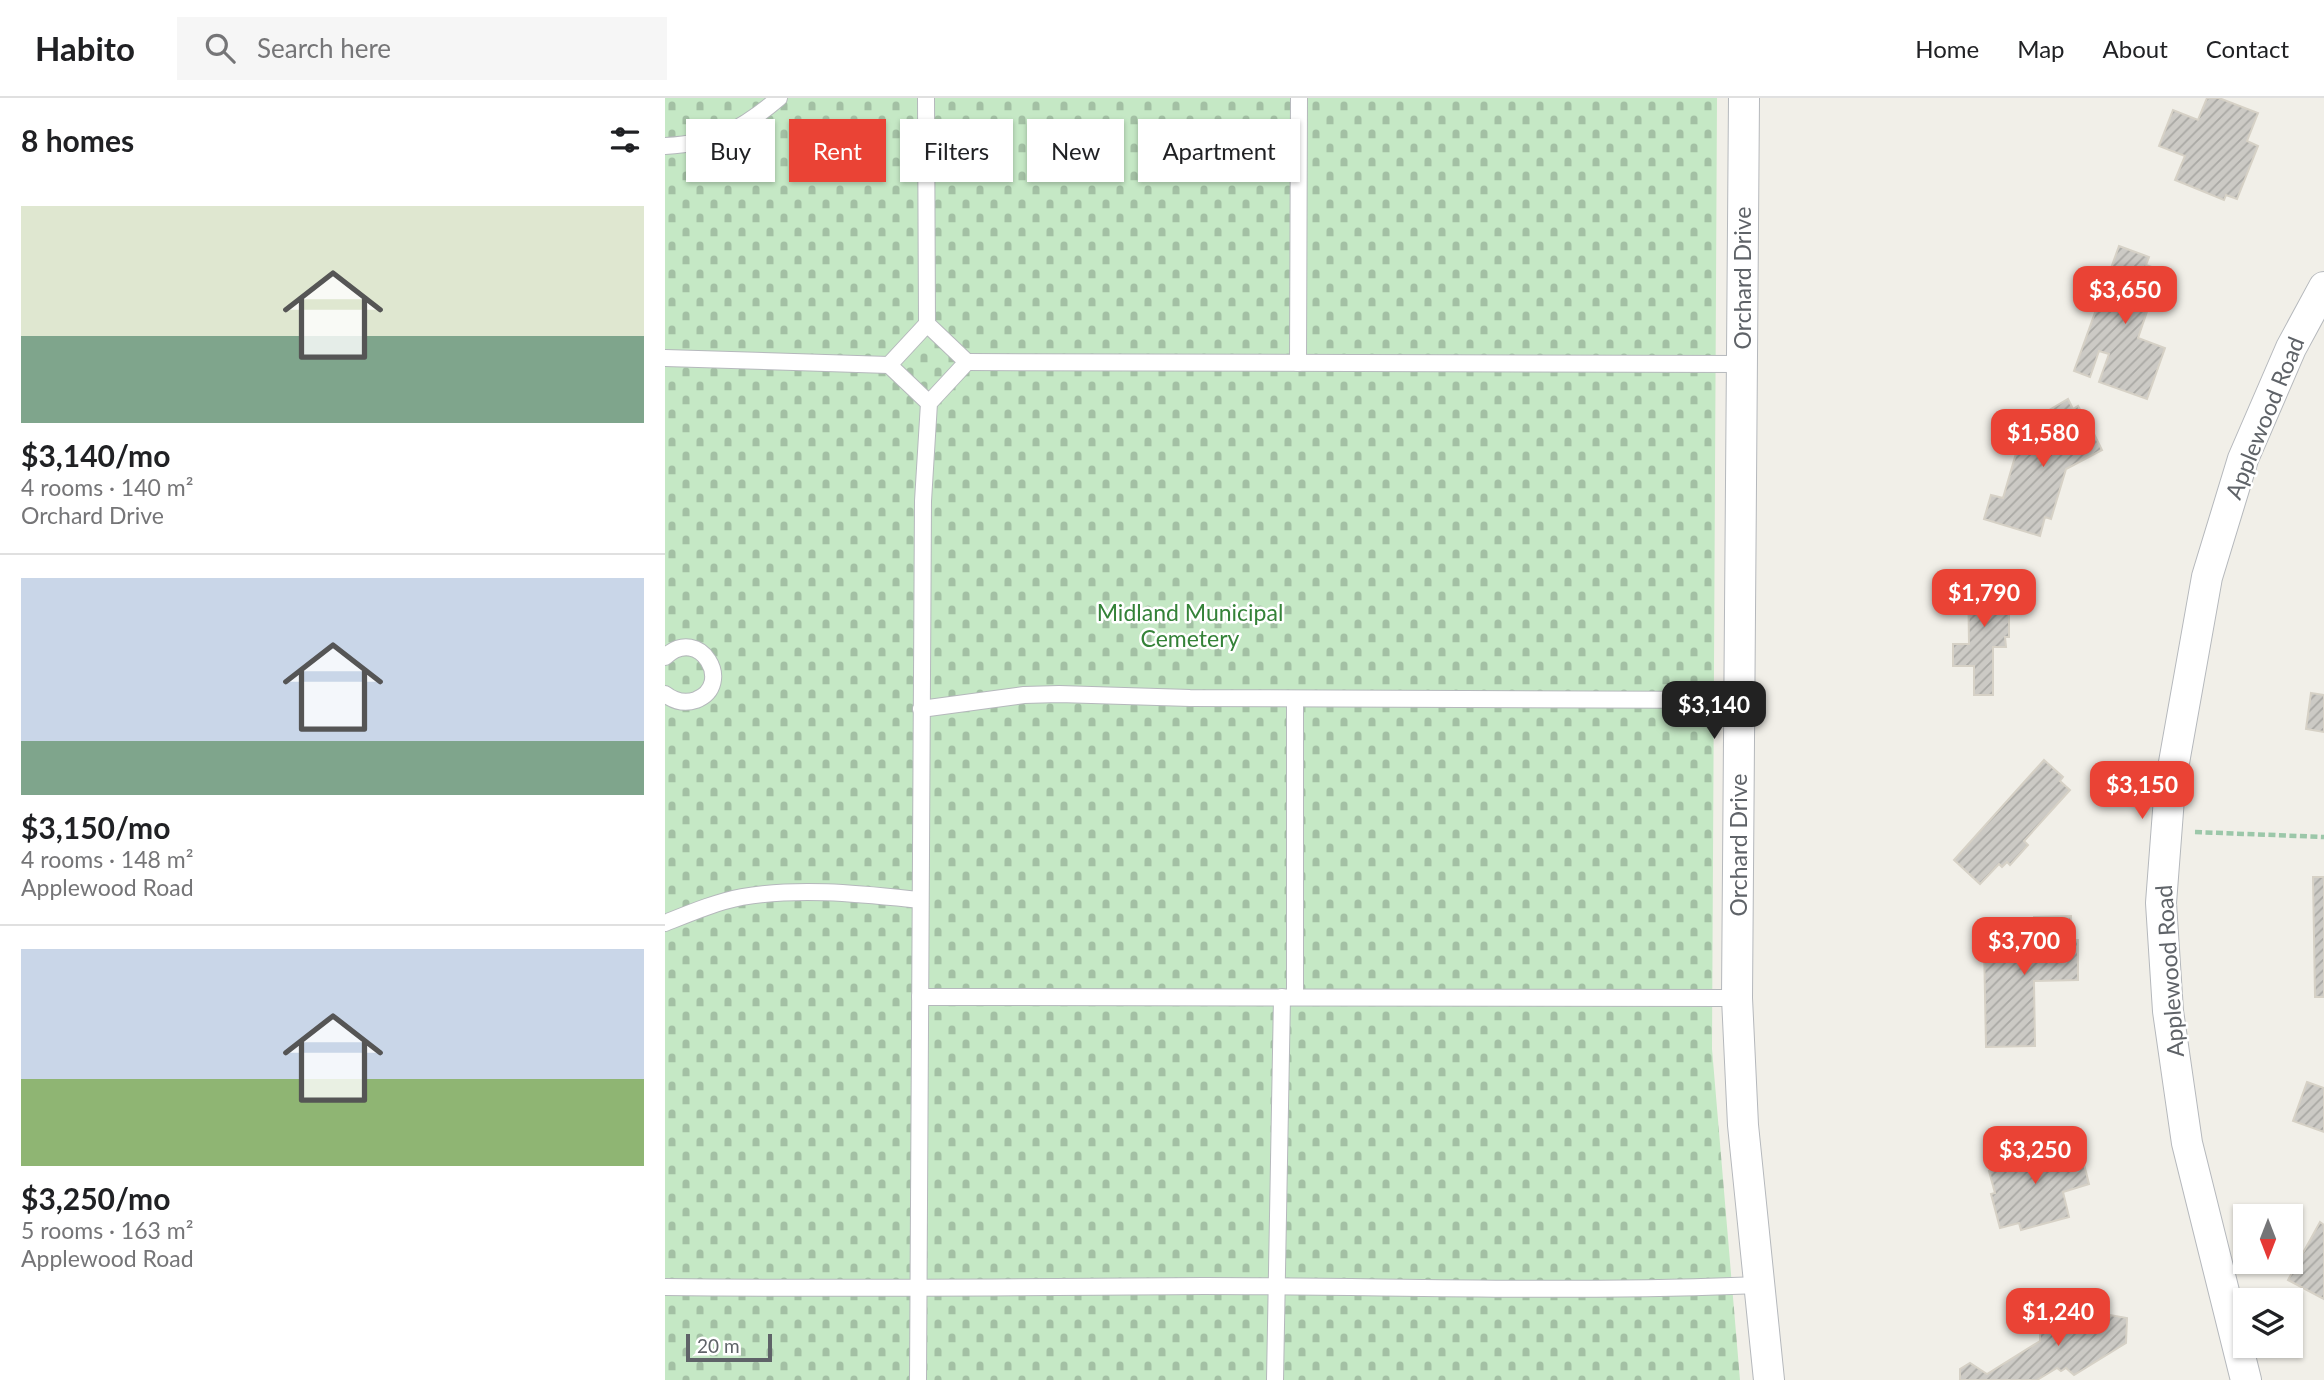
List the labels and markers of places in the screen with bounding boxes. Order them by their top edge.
pin: $3,650 [2068,266,2182,326]
pin: $1,580 [1986,410,2100,469]
pin: $1,790 [1927,570,2041,629]
pin: $3,140 [1657,682,1771,741]
pin: $3,150 [2085,762,2199,821]
pin: $3,700 [1967,918,2081,977]
pin: $3,250 [1978,1126,2092,1186]
pin: $1,240 [2001,1288,2115,1348]

